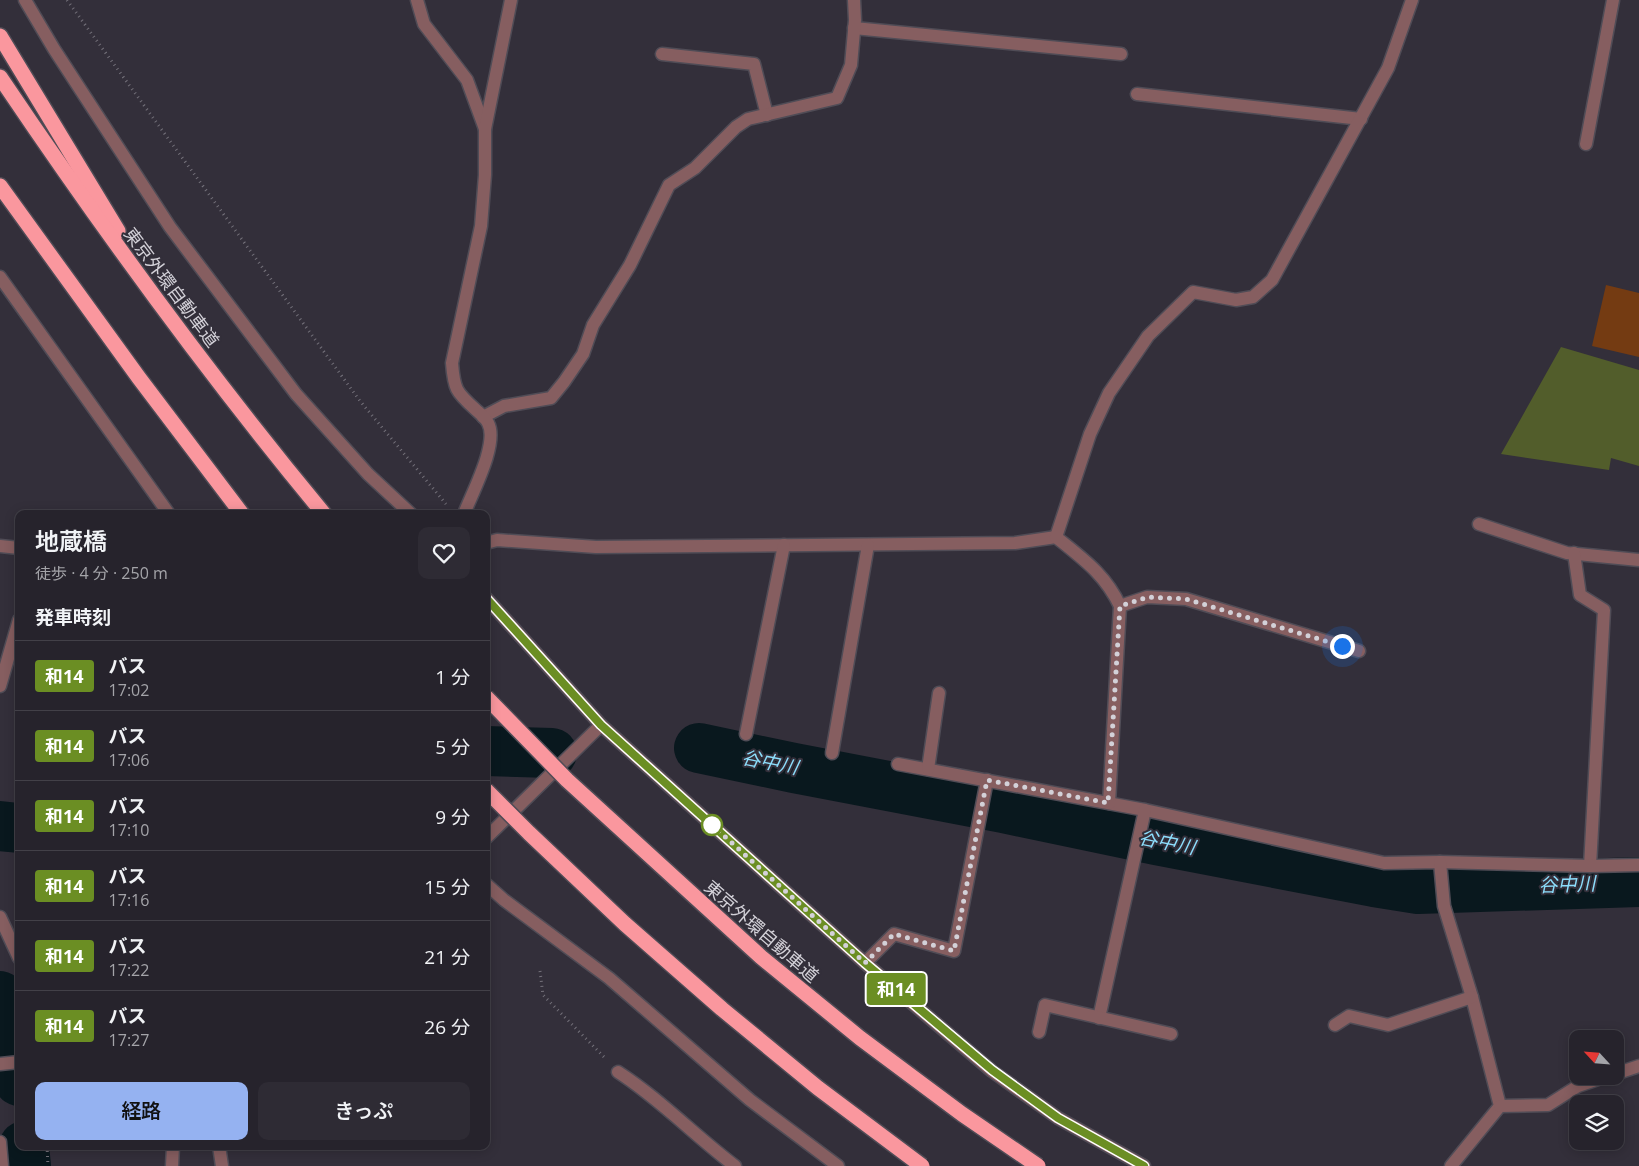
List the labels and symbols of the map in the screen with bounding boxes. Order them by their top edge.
street label: 東京外環自動車道 [119,222,225,352]
your location [1330,634,1355,659]
water label: 谷中川 [740,744,802,781]
unlabelled marker [701,814,723,836]
water label: 谷中川 [1137,824,1199,861]
water label: 谷中川 [1538,870,1598,898]
street label: 東京外環自動車道 [700,875,824,987]
line badge: 和14 [867,973,925,1005]
north arrow [1569,1030,1624,1085]

